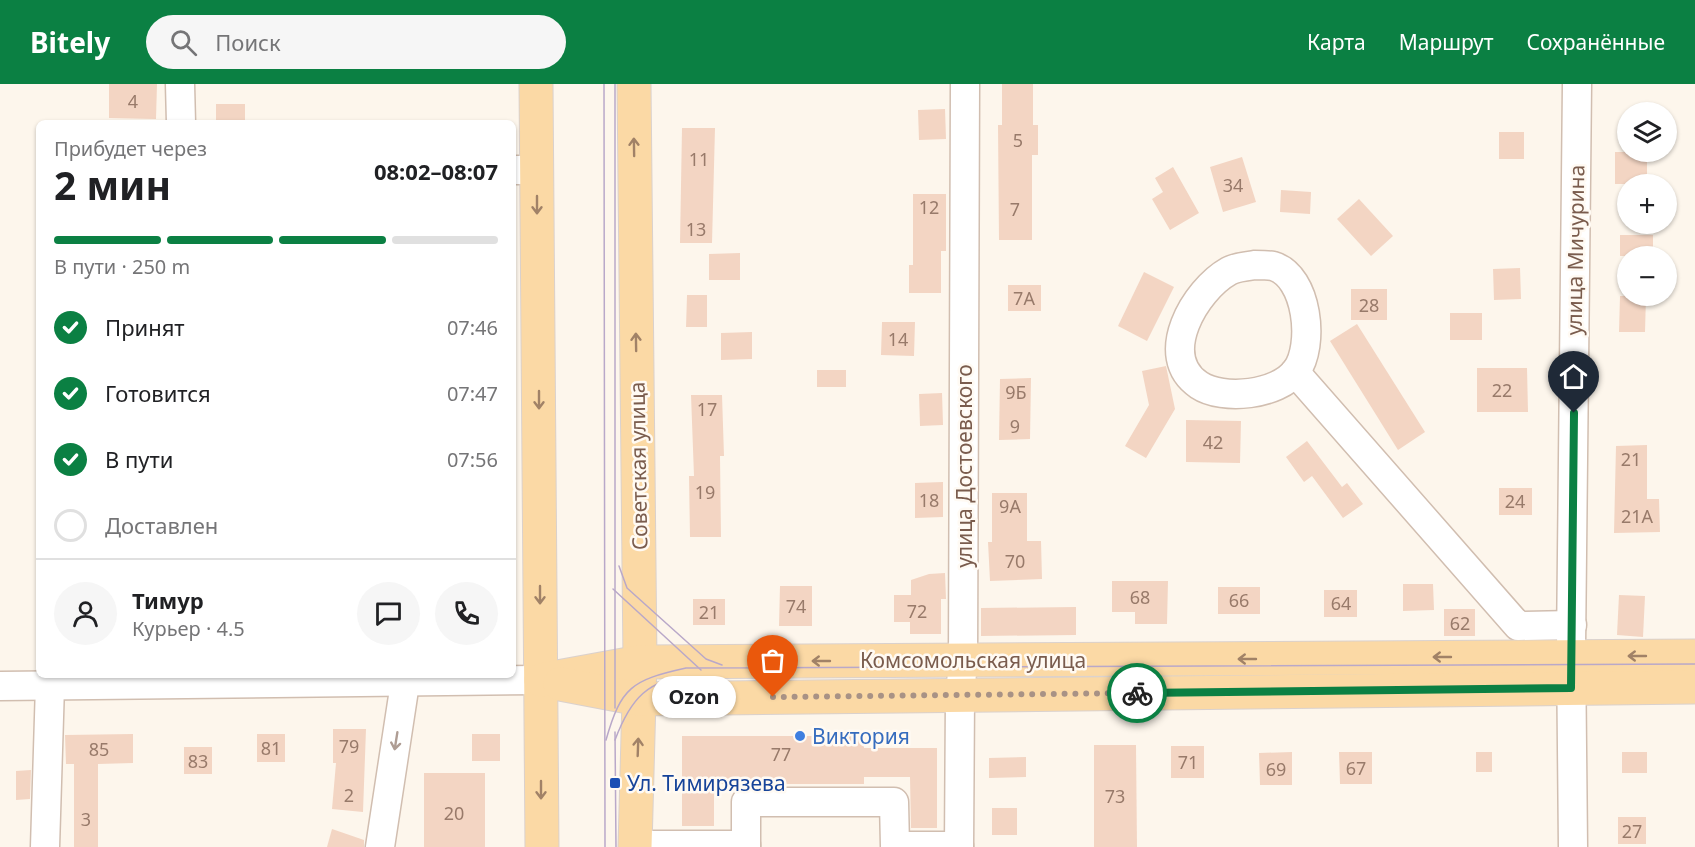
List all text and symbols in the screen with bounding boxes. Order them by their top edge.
search box [146,15,566,69]
text: Bitely [30,23,110,61]
icon: search [167,26,200,59]
text: Поиск [215,27,281,57]
text: Карта [1307,28,1366,56]
text: Маршрут [1399,28,1494,56]
text: Сохранённые [1527,28,1665,56]
house number: 4 [128,89,138,113]
map controls [1617,102,1677,306]
button: layers [1617,102,1677,162]
house number: 5 [1013,128,1023,152]
text: Прибудет через [54,135,207,162]
one-way arrow [628,137,640,157]
house number: 11 [689,147,709,171]
text: 08:02–08:07 [374,156,498,186]
text: 2 мин [54,158,171,211]
street label: улица Мичурина [1560,165,1590,335]
house number: 34 [1223,173,1243,197]
button: + [1617,174,1677,234]
one-way arrow [531,195,543,215]
house number: 12 [919,195,939,219]
house number: 7 [1010,197,1020,221]
house number: 13 [686,217,706,241]
button: − [1617,246,1677,306]
text: В пути · 250 m [54,253,190,280]
house number: 7А [1013,286,1035,310]
house number: 28 [1359,293,1379,317]
icon: check [54,311,87,344]
text: Принят [105,312,185,342]
text: 07:46 [447,314,498,341]
house number: 14 [888,327,908,351]
one-way arrow [630,332,642,352]
pin [1548,351,1599,413]
icon: home [1557,360,1590,393]
street label: улица Достоевского [950,364,978,568]
icon: check [54,377,87,410]
text: Готовится [105,378,211,408]
house number: 22 [1492,378,1512,402]
text: 07:47 [447,380,498,407]
house number: 9Б [1005,380,1027,404]
street label: Советская улица [623,381,653,551]
one-way arrow [533,390,545,410]
house number: 17 [697,397,717,421]
house number: 9 [1010,414,1020,438]
house number: 42 [1203,430,1223,454]
icon: check [54,443,87,476]
text: В пути [105,444,173,474]
text: 07:56 [447,446,498,473]
house number: 21 [1621,447,1641,471]
house number: 19 [695,480,715,504]
house number: 18 [919,488,939,512]
house number: 24 [1505,489,1525,513]
house number: 9А [999,494,1021,518]
house number: 21А [1621,504,1654,528]
text: Доставлен [105,510,218,540]
house number: 70 [1005,549,1025,573]
button: person [54,582,117,645]
button: chat [357,582,420,645]
button: phone [435,582,498,645]
text: Тимур [132,585,204,615]
one-way arrow [534,585,546,605]
house number: 68 [1130,585,1150,609]
house number: 66 [1229,588,1249,612]
house number: 64 [1331,591,1351,615]
house number: 74 [786,594,806,618]
house number: 72 [907,599,927,623]
house number: 21 [699,600,719,624]
house number: 62 [1450,611,1470,635]
text: Курьер · 4.5 [132,615,245,642]
pin [747,635,798,697]
icon: bag [756,644,789,677]
street label: Комсомольская улица [860,646,1086,674]
one-way arrow [1627,650,1647,662]
one-way arrow [1432,652,1452,663]
one-way arrow [1237,653,1257,665]
one-way arrow [811,655,831,667]
courier [1107,663,1167,723]
callout: Ozon [653,676,737,718]
icon: bike [1121,677,1154,710]
text: Ozon [668,683,720,710]
place label: Виктория [812,722,910,750]
marker: Виктория [793,729,807,743]
one-way arrow [390,730,401,750]
house number: 79 [339,734,359,758]
house number: 81 [261,736,281,760]
house number: 85 [89,737,109,761]
one-way arrow [632,737,644,757]
house number: 77 [771,742,791,766]
house number: 83 [188,749,208,773]
house number: 71 [1178,750,1198,774]
house number: 67 [1346,756,1366,780]
house number: 69 [1266,757,1286,781]
place label: Ул. Тимирязева [627,769,786,797]
marker: Ул. Тимирязева [608,776,622,790]
one-way arrow [535,780,547,800]
house number: 2 [344,783,354,807]
house number: 73 [1105,784,1125,808]
house number: 20 [444,801,464,825]
house number: 3 [81,807,91,831]
house number: 27 [1622,819,1642,843]

